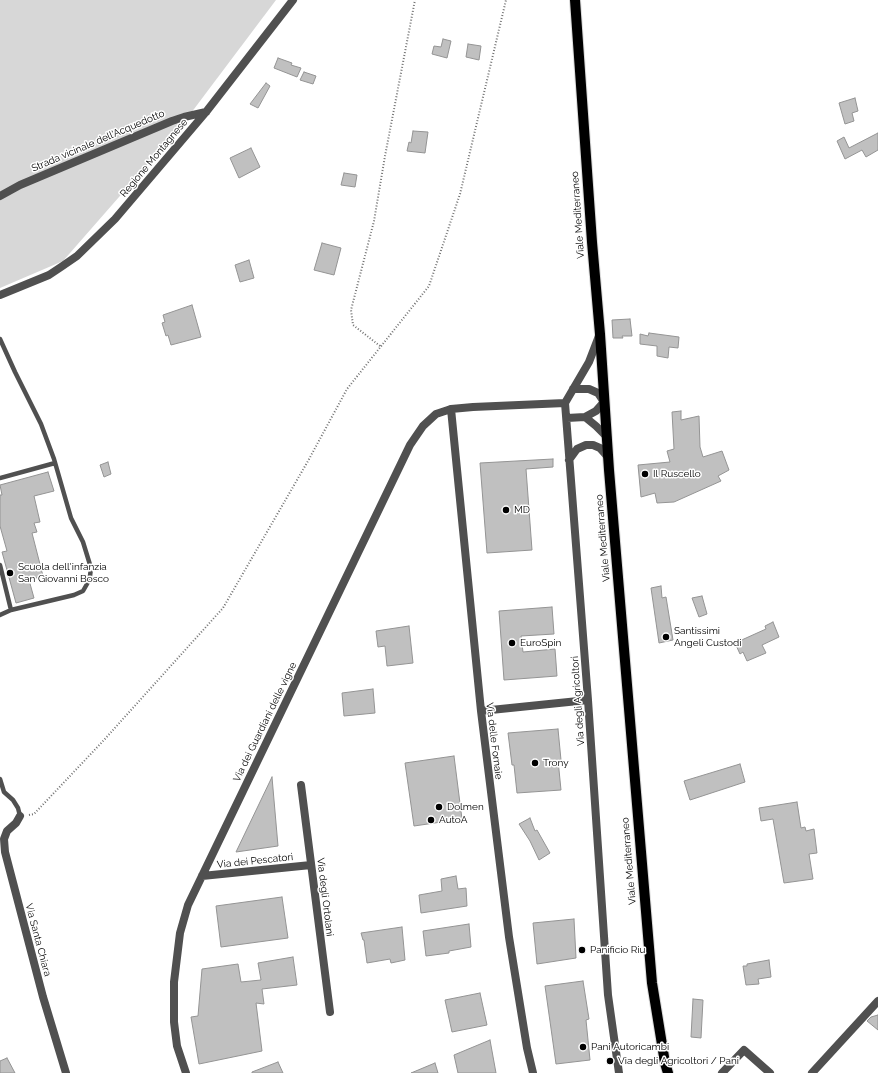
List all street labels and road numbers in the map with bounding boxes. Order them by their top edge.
street label: Strada vicinale dell'Acquedotto [30,107,166,175]
street label: Regione Montagnese [118,116,190,200]
street label: Viale Mediterraneo [569,171,587,259]
street label: Viale Mediterraneo [593,494,613,582]
street label: Via degli Agricoltori [569,656,587,746]
street label: Via dei Guardiani delle vigne [231,660,299,784]
street label: Via delle Fornaie [483,702,505,780]
street label: Viale Mediterraneo [619,817,639,905]
street label: Via dei Pescatori [216,851,294,871]
street label: Via degli Ortolani [314,857,336,937]
street label: Via Santa Chiara [23,902,53,978]

